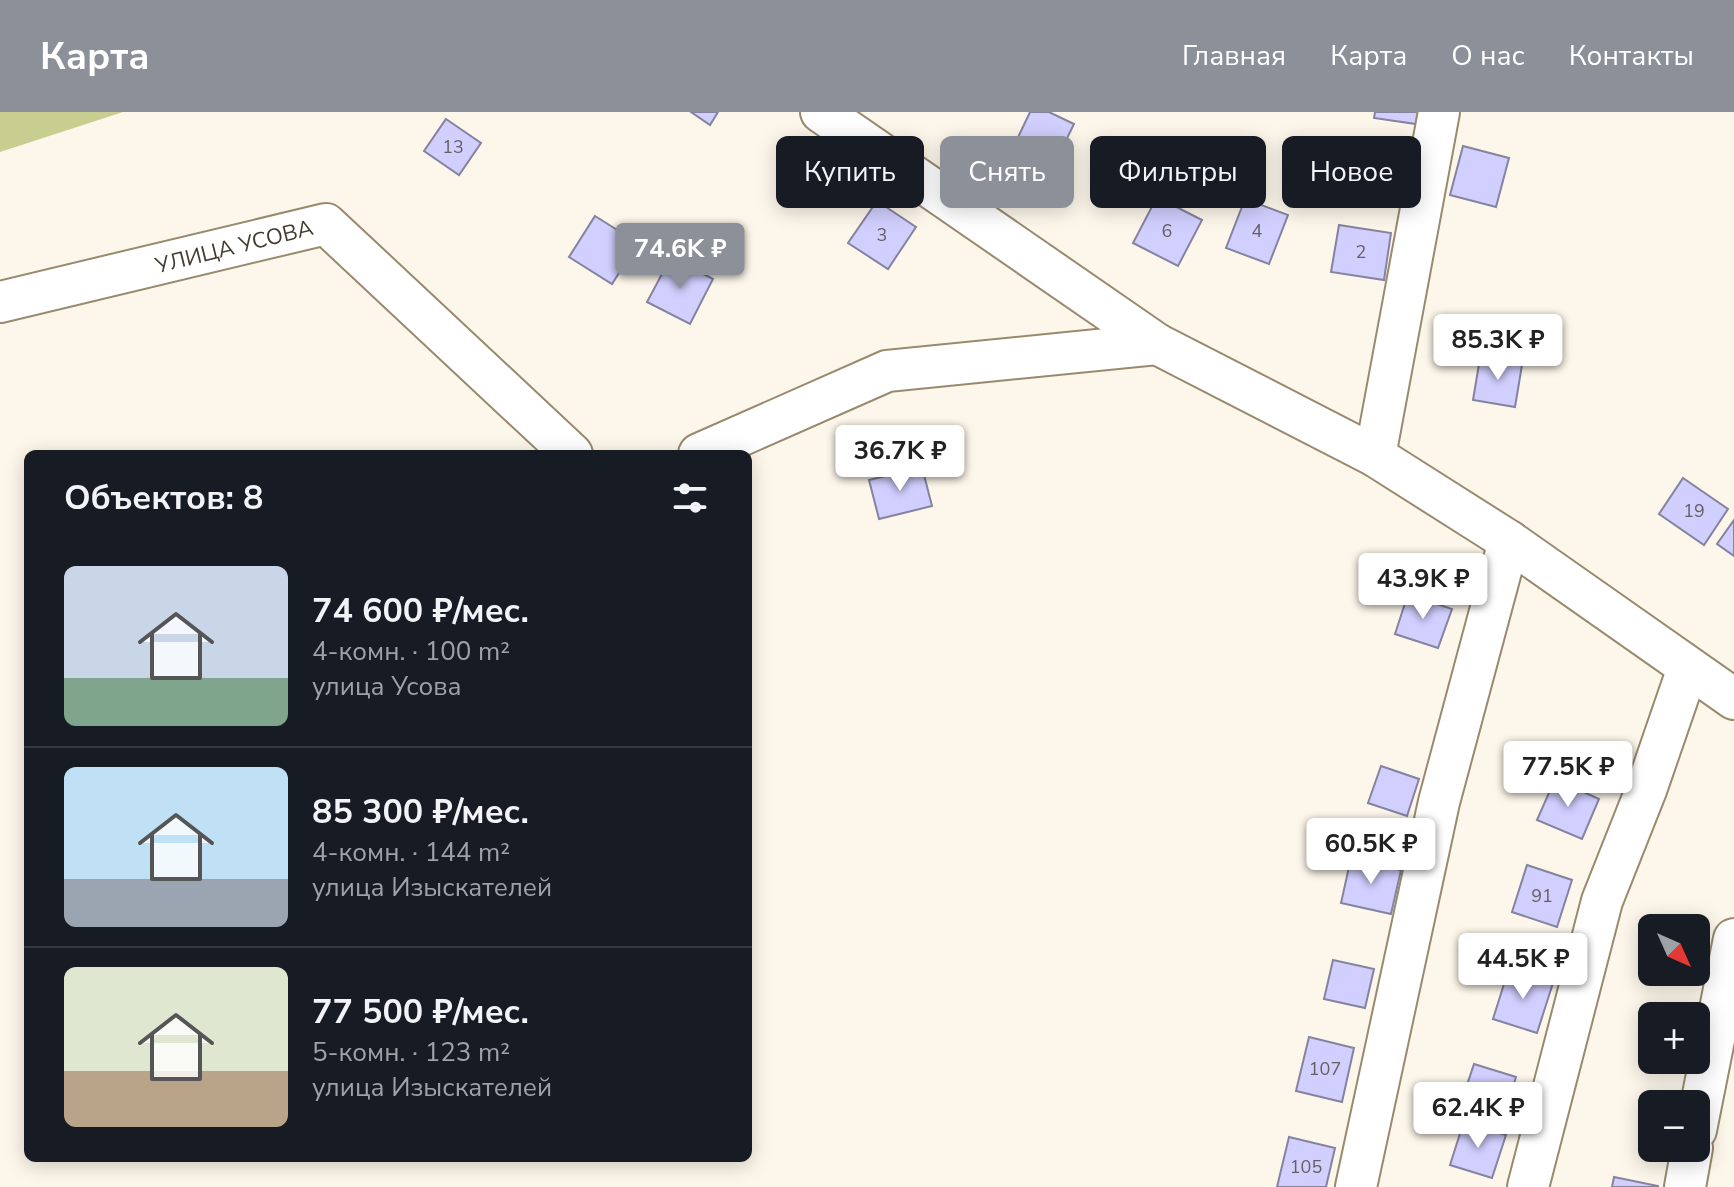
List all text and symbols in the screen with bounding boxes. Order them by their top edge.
text: Карта [40,31,150,82]
text: Главная [1182,37,1286,75]
text: Карта [1330,37,1407,75]
text: О нас [1451,37,1525,75]
text: Контакты [1569,37,1694,75]
house number: 13 [442,135,464,159]
chip: Купить [776,136,924,208]
chip: Снять [940,136,1074,208]
chip: Фильтры [1090,136,1266,208]
chip: Новое [1282,136,1421,208]
street label: УЛИЦА УСОВА [151,213,316,281]
house number: 6 [1162,219,1172,243]
house number: 4 [1252,219,1263,243]
pin: 74.6K ₽ [606,223,754,291]
house number: 3 [877,223,887,247]
text: 74.6K ₽ [633,231,727,266]
house number: 2 [1356,240,1366,264]
pin: 85.3K ₽ [1424,314,1572,382]
text: 85.3K ₽ [1451,322,1545,357]
pin: 36.7K ₽ [826,425,974,493]
text: 36.7K ₽ [853,433,947,468]
text: Объектов: 8 [64,475,263,521]
icon: filters [668,476,712,520]
house number: 19 [1683,499,1705,523]
pin: 43.9K ₽ [1349,553,1497,621]
text: 43.9K ₽ [1376,561,1470,596]
text: 74 600 ₽/мес. [312,588,529,634]
icon: home [128,598,224,694]
text: 4-комн. · 100 m² [312,634,510,669]
text: улица Усова [312,669,462,704]
pin: 77.5K ₽ [1494,741,1642,809]
text: 77.5K ₽ [1521,749,1615,784]
text: 85 300 ₽/мес. [312,789,529,835]
icon: home [128,799,224,895]
pin: 60.5K ₽ [1297,818,1445,886]
text: 60.5K ₽ [1324,826,1418,861]
text: 4-комн. · 144 m² [312,835,510,870]
text: улица Изыскателей [312,870,552,905]
house number: 91 [1531,884,1553,908]
north arrow [1638,914,1710,986]
map controls [1638,914,1710,1162]
pin: 44.5K ₽ [1449,933,1597,1001]
text: 44.5K ₽ [1476,941,1570,976]
text: 77 500 ₽/мес. [312,989,529,1035]
icon: home [128,999,224,1095]
button: + [1638,1002,1710,1074]
text: 5-комн. · 123 m² [312,1035,510,1070]
house number: 107 [1309,1057,1341,1081]
text: улица Изыскателей [312,1070,552,1105]
pin: 62.4K ₽ [1404,1082,1552,1150]
text: 62.4K ₽ [1431,1090,1525,1125]
button: − [1638,1090,1710,1162]
house number: 105 [1290,1155,1322,1179]

